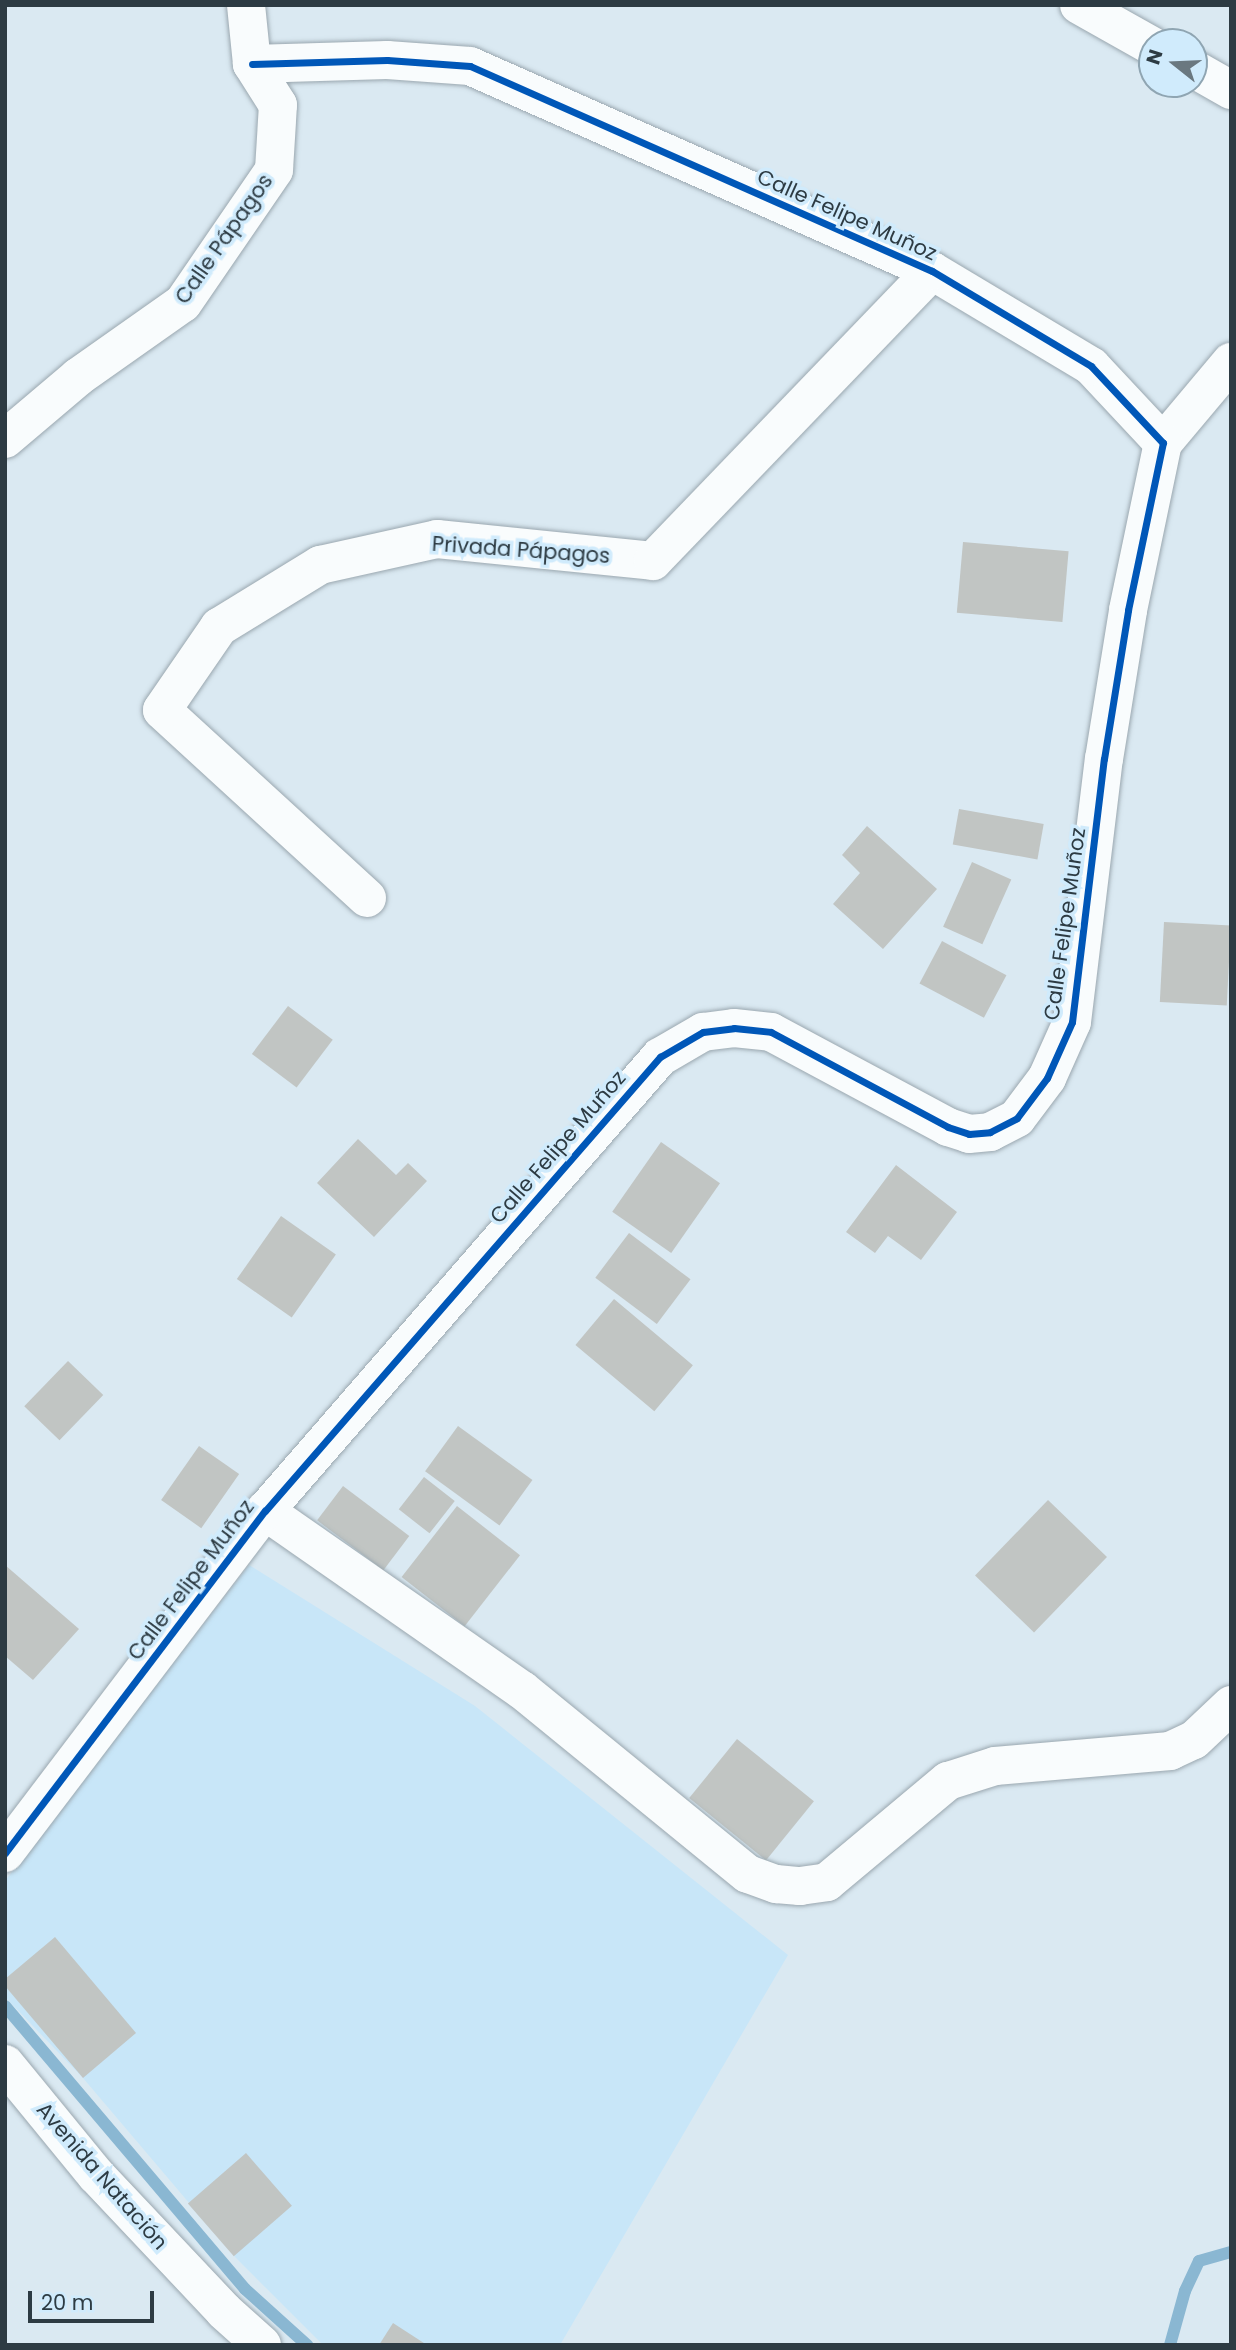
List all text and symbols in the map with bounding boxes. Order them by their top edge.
north arrow [1138,28,1208,98]
text: N [1139,46,1170,68]
street label: Calle Felipe Muñoz [753,164,941,266]
street label: Calle Pápagos [170,169,278,309]
street label: Privada Pápagos [431,531,611,569]
street label: Calle Felipe Muñoz [1039,826,1091,1022]
street label: Calle Felipe Muñoz [485,1065,631,1229]
street label: Calle Felipe Muñoz [123,1495,259,1665]
street label: Avenida Natación [31,2097,173,2255]
scale bar [32,2276,158,2320]
text: 20 m [41,2288,94,2317]

